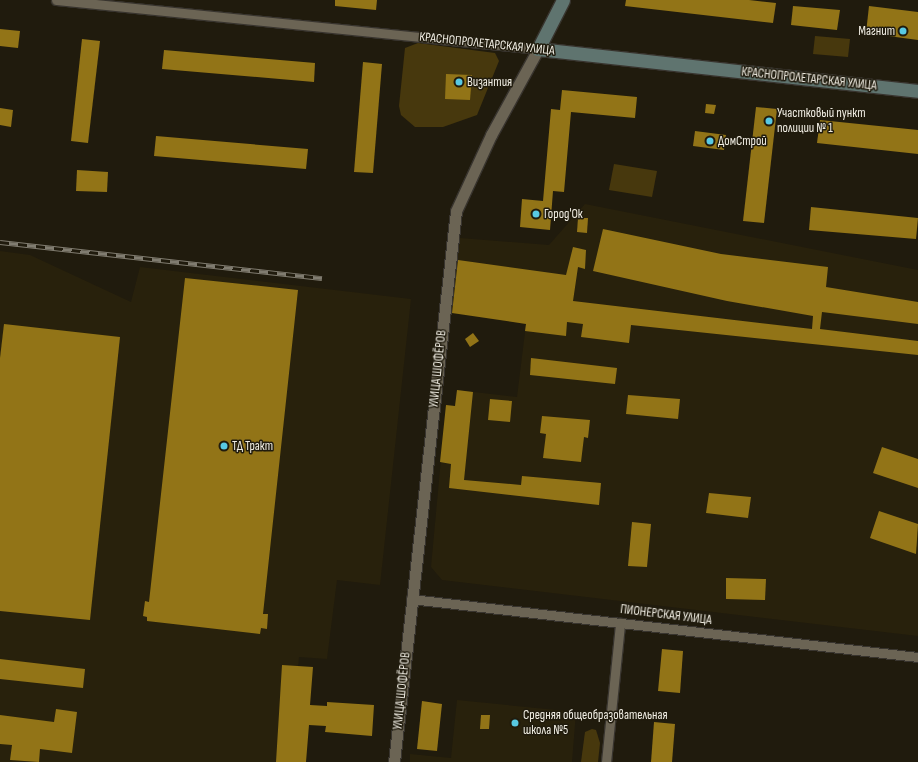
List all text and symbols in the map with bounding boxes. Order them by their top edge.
place label: Магнит [858,23,895,39]
marker: Магнит [898,26,908,36]
street label: КРАСНОПРОЛЕТАРСКАЯ УЛИЦА [419,29,555,59]
street label: КРАСНОПРОЛЕТАРСКАЯ УЛИЦА [741,64,877,94]
place label: Византия [467,74,512,90]
marker: Византия [454,77,464,87]
place label: Участковый пункт полиции № 1 [777,106,865,137]
marker: Участковый пункт полиции № 1 [764,116,774,126]
place label: ДомСтрой [718,133,767,149]
marker: ДомСтрой [705,136,715,146]
place label: Город'Ок [544,206,583,222]
marker: Город'Ок [531,209,541,219]
street label: УЛИЦА ШОФЁРОВ [426,329,450,409]
place label: ТД Тракт [232,438,273,454]
marker: ТД Тракт [219,441,229,451]
street label: ПИОНЕРСКАЯ УЛИЦА [619,602,713,628]
street label: УЛИЦА ШОФЁРОВ [390,651,414,731]
place label: Средняя общеобразовательная школа №5 [523,708,668,739]
marker: Средняя общеобразовательная школа №5 [510,718,520,728]

